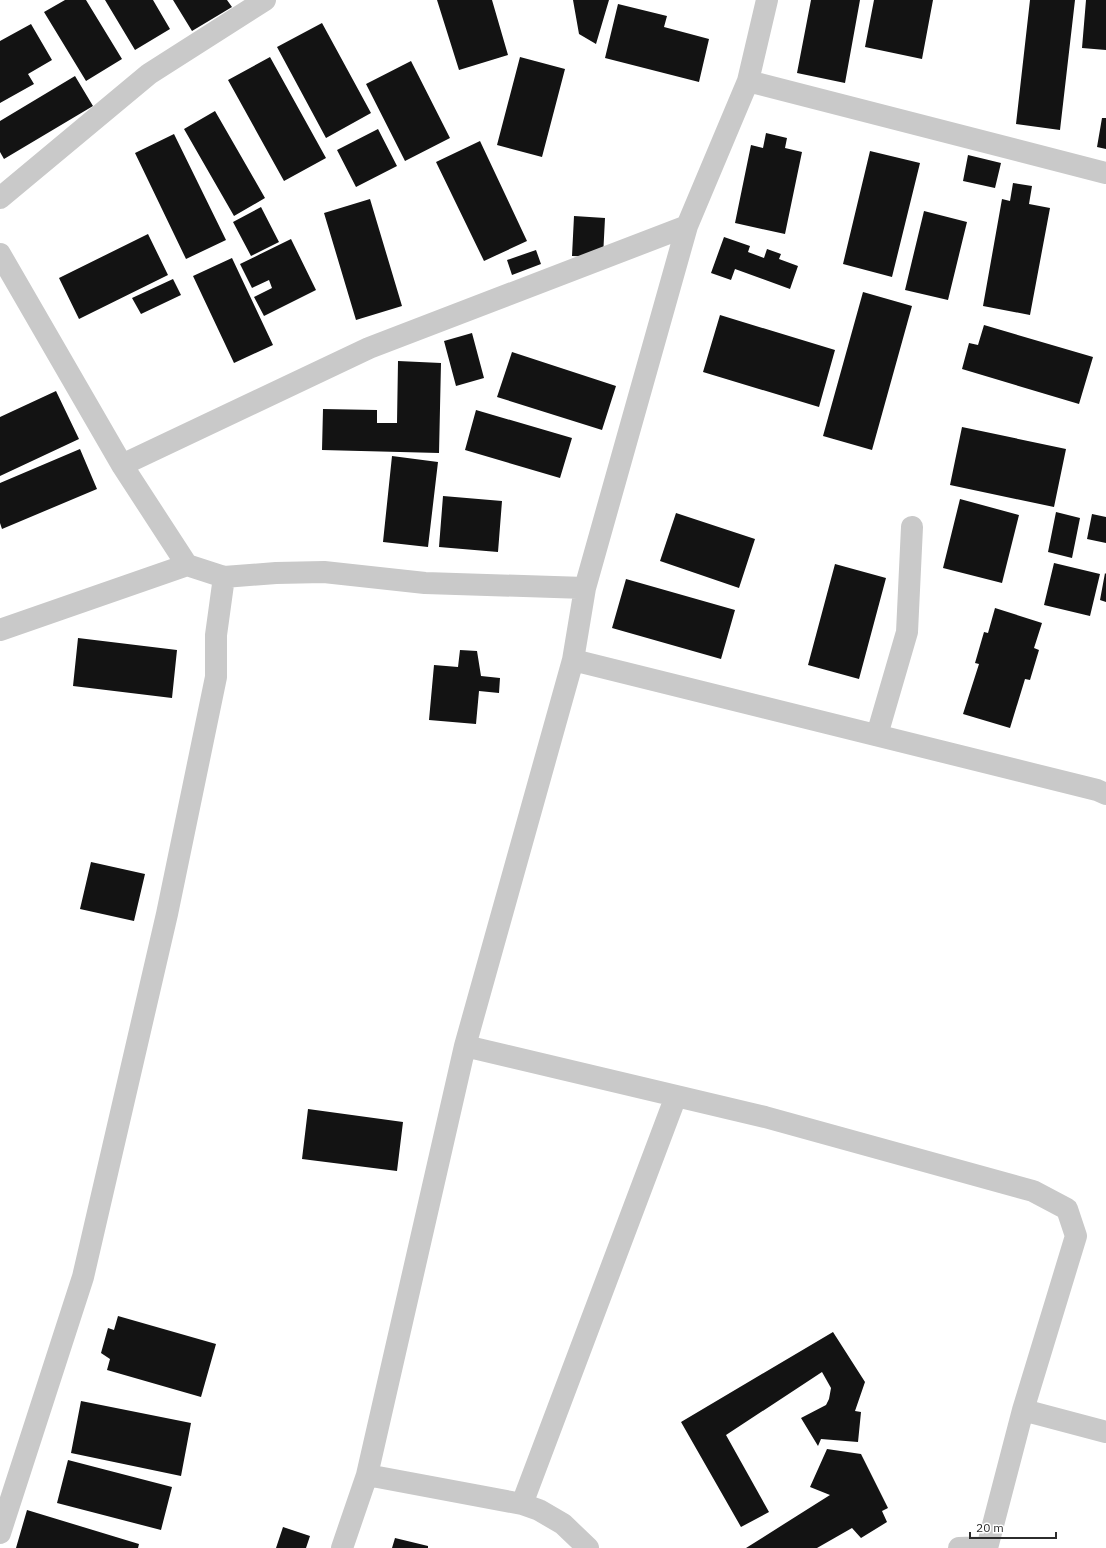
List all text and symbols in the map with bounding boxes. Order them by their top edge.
scale bar [970,1514,1056,1540]
text: 20 m [976,1520,1004,1535]

